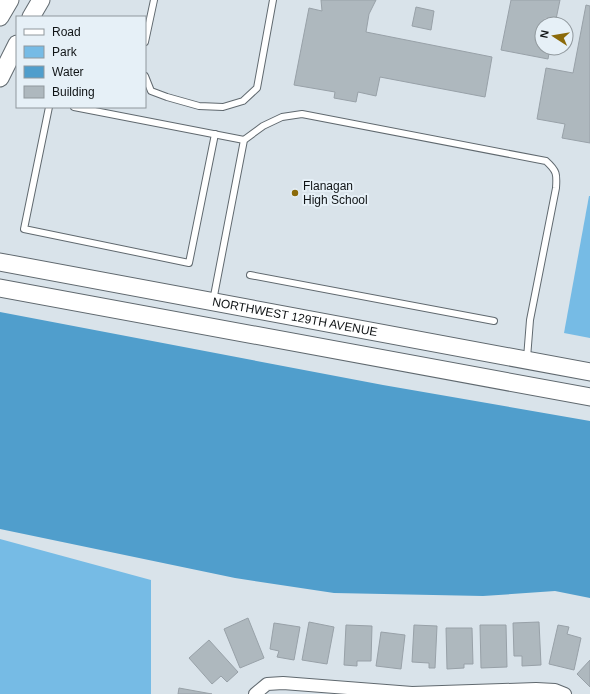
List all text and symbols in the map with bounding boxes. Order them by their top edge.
legend [16,16,146,108]
north arrow [534,16,574,56]
text: Road [52,25,81,39]
text: N [538,29,551,39]
text: Park [52,45,78,59]
text: Water [52,65,84,79]
text: Building [52,85,95,99]
place label: Flanagan High School [303,179,368,207]
marker: Flanagan High School [290,188,300,198]
street label: NORTHWEST 129TH AVENUE [211,295,379,339]

